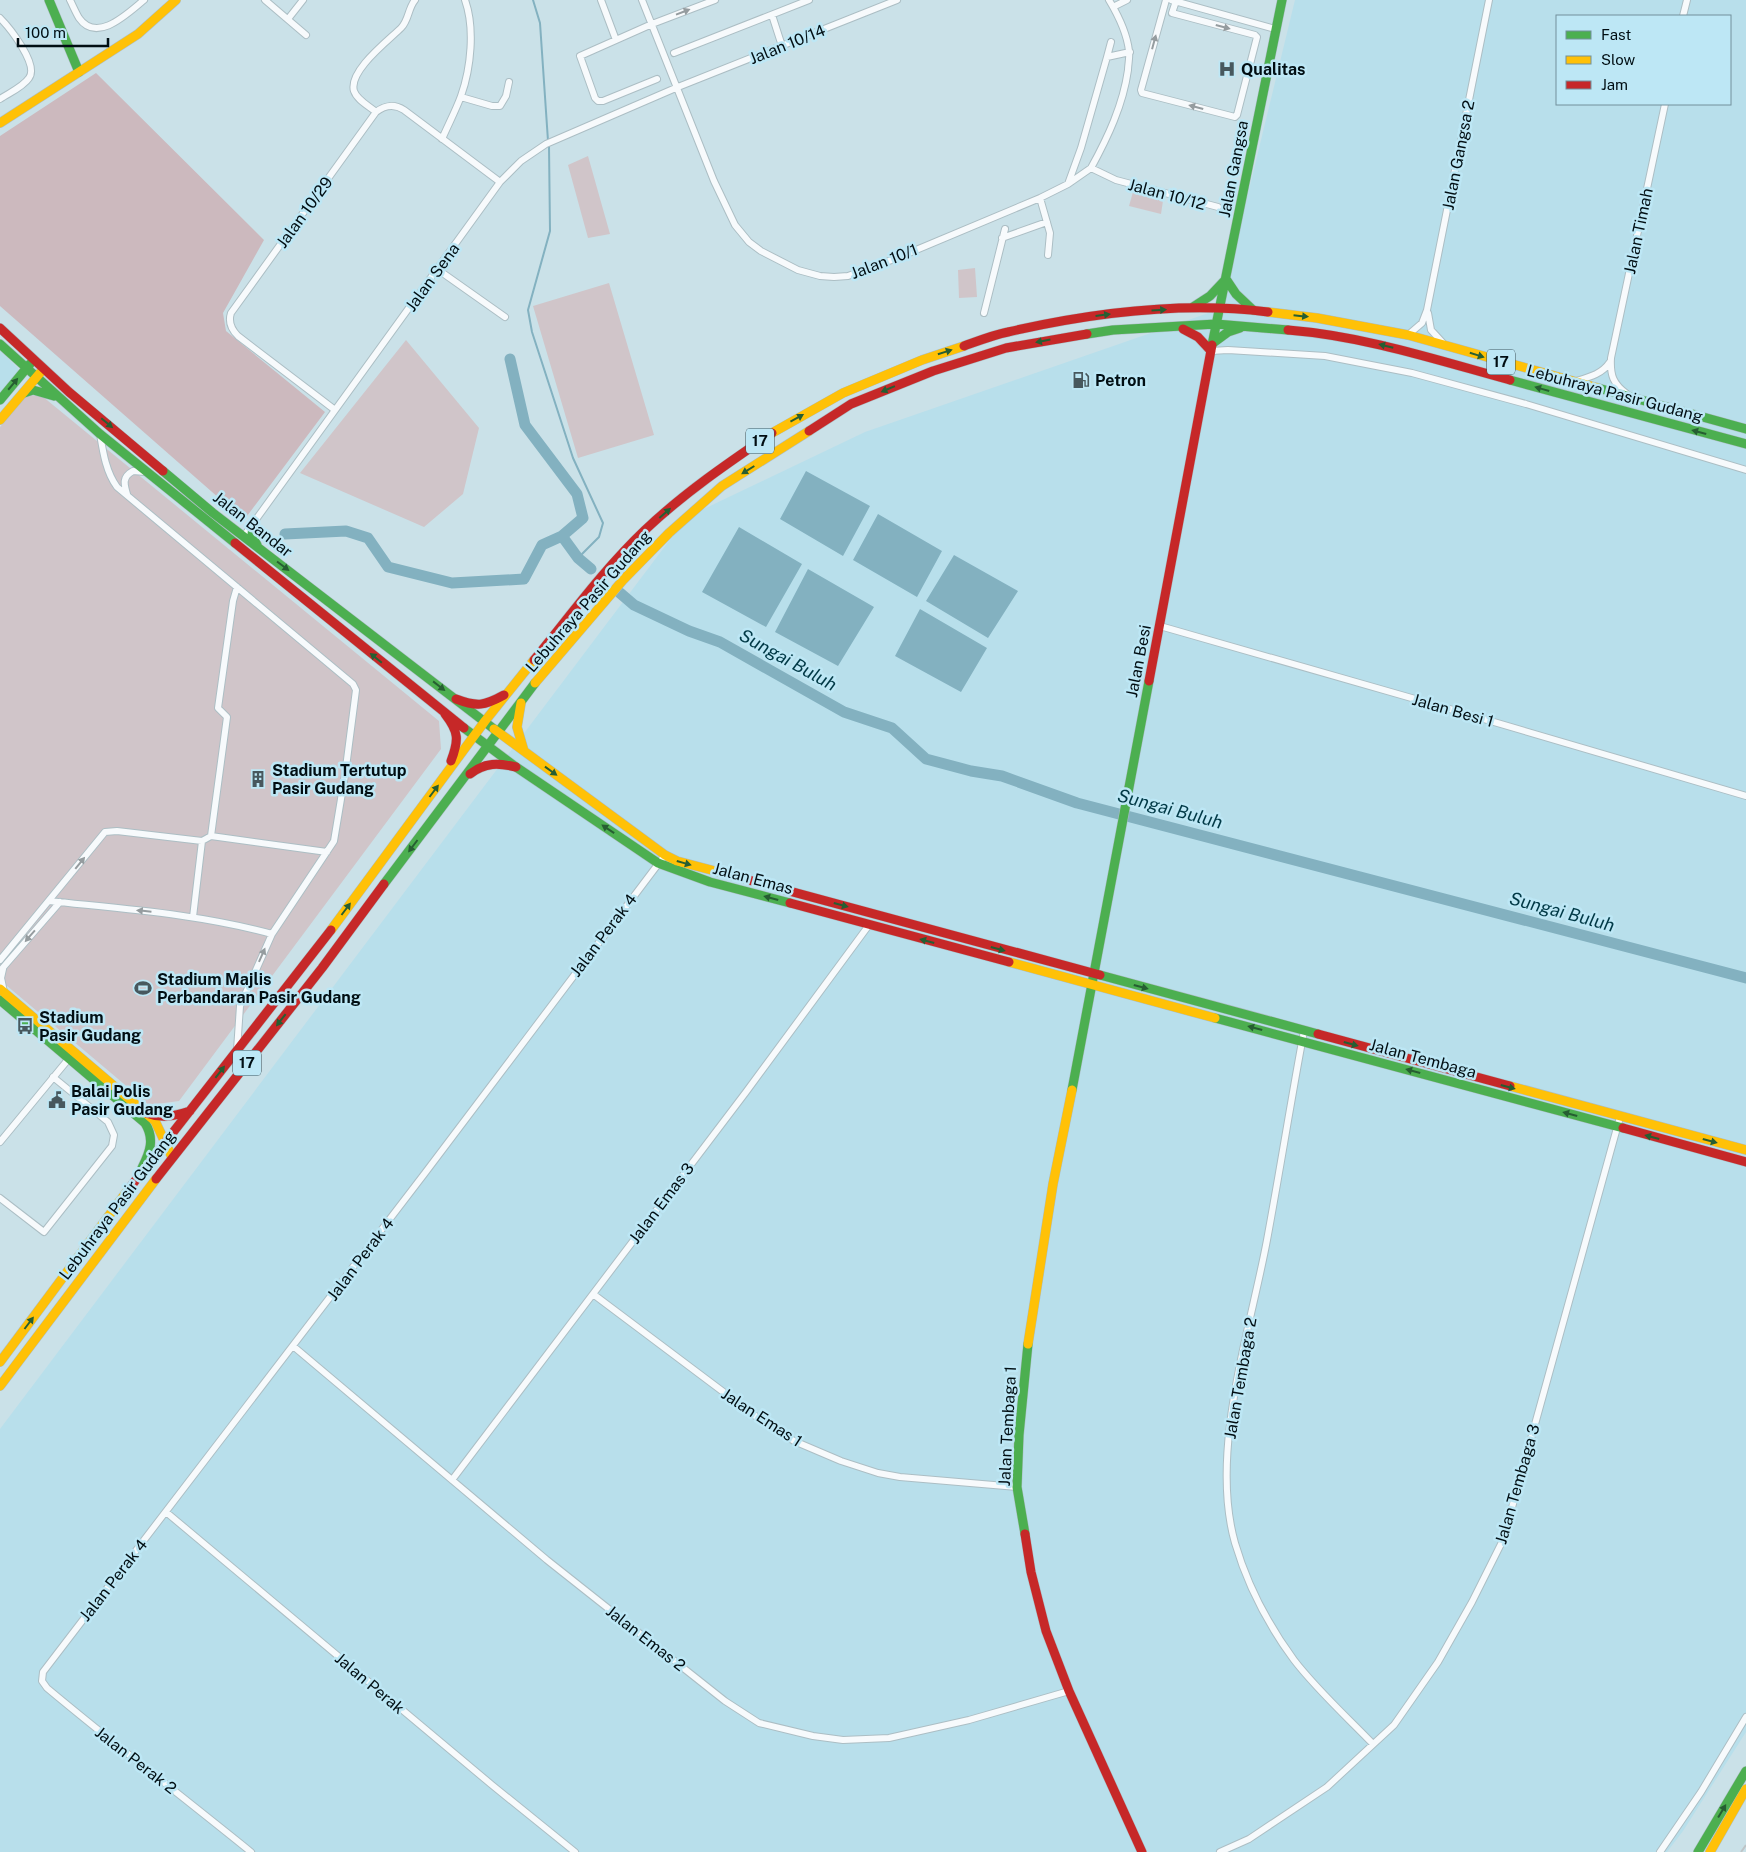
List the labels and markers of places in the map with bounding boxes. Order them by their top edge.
hospital icon: Qualitas [1217,59,1237,79]
place label: Qualitas [1241,60,1305,79]
fuel station icon: Petron [1071,370,1091,390]
place label: Petron [1095,371,1146,390]
place label: Stadium Tertutup Pasir Gudang [272,761,407,798]
building icon: Stadium Tertutup Pasir Gudang [248,769,268,789]
place label: Stadium Majlis Perbandaran Pasir Gudang [157,970,361,1007]
sports icon: Stadium Majlis Perbandaran Pasir Gudang [133,978,153,998]
place label: Stadium Pasir Gudang [39,1008,141,1045]
bus stop icon: Stadium Pasir Gudang [15,1016,35,1036]
place label: Balai Polis Pasir Gudang [71,1082,173,1119]
public building icon: Balai Polis Pasir Gudang [47,1090,67,1110]

